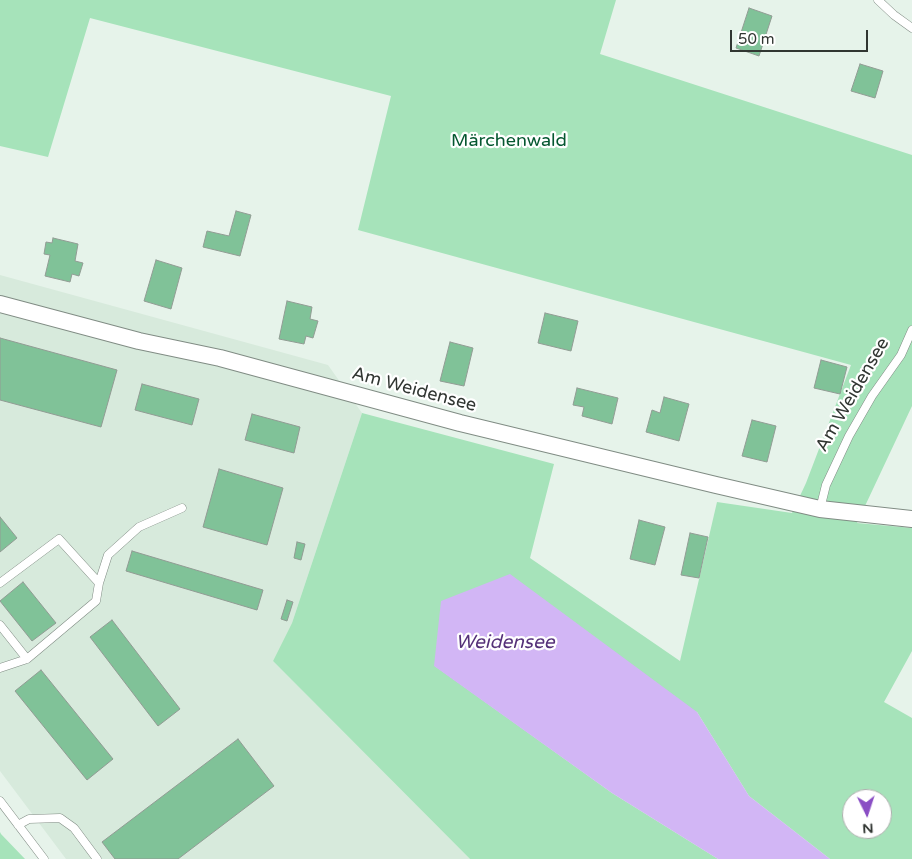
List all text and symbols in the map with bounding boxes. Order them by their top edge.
scale bar [732,20,870,52]
text: 50 m [738,30,775,48]
park label: Märchenwald [451,130,567,152]
street label: Am Weidensee [812,334,894,456]
street label: Am Weidensee [349,363,479,417]
water label: Weidensee [456,632,554,654]
north arrow [842,789,892,839]
text: N [862,820,874,837]

